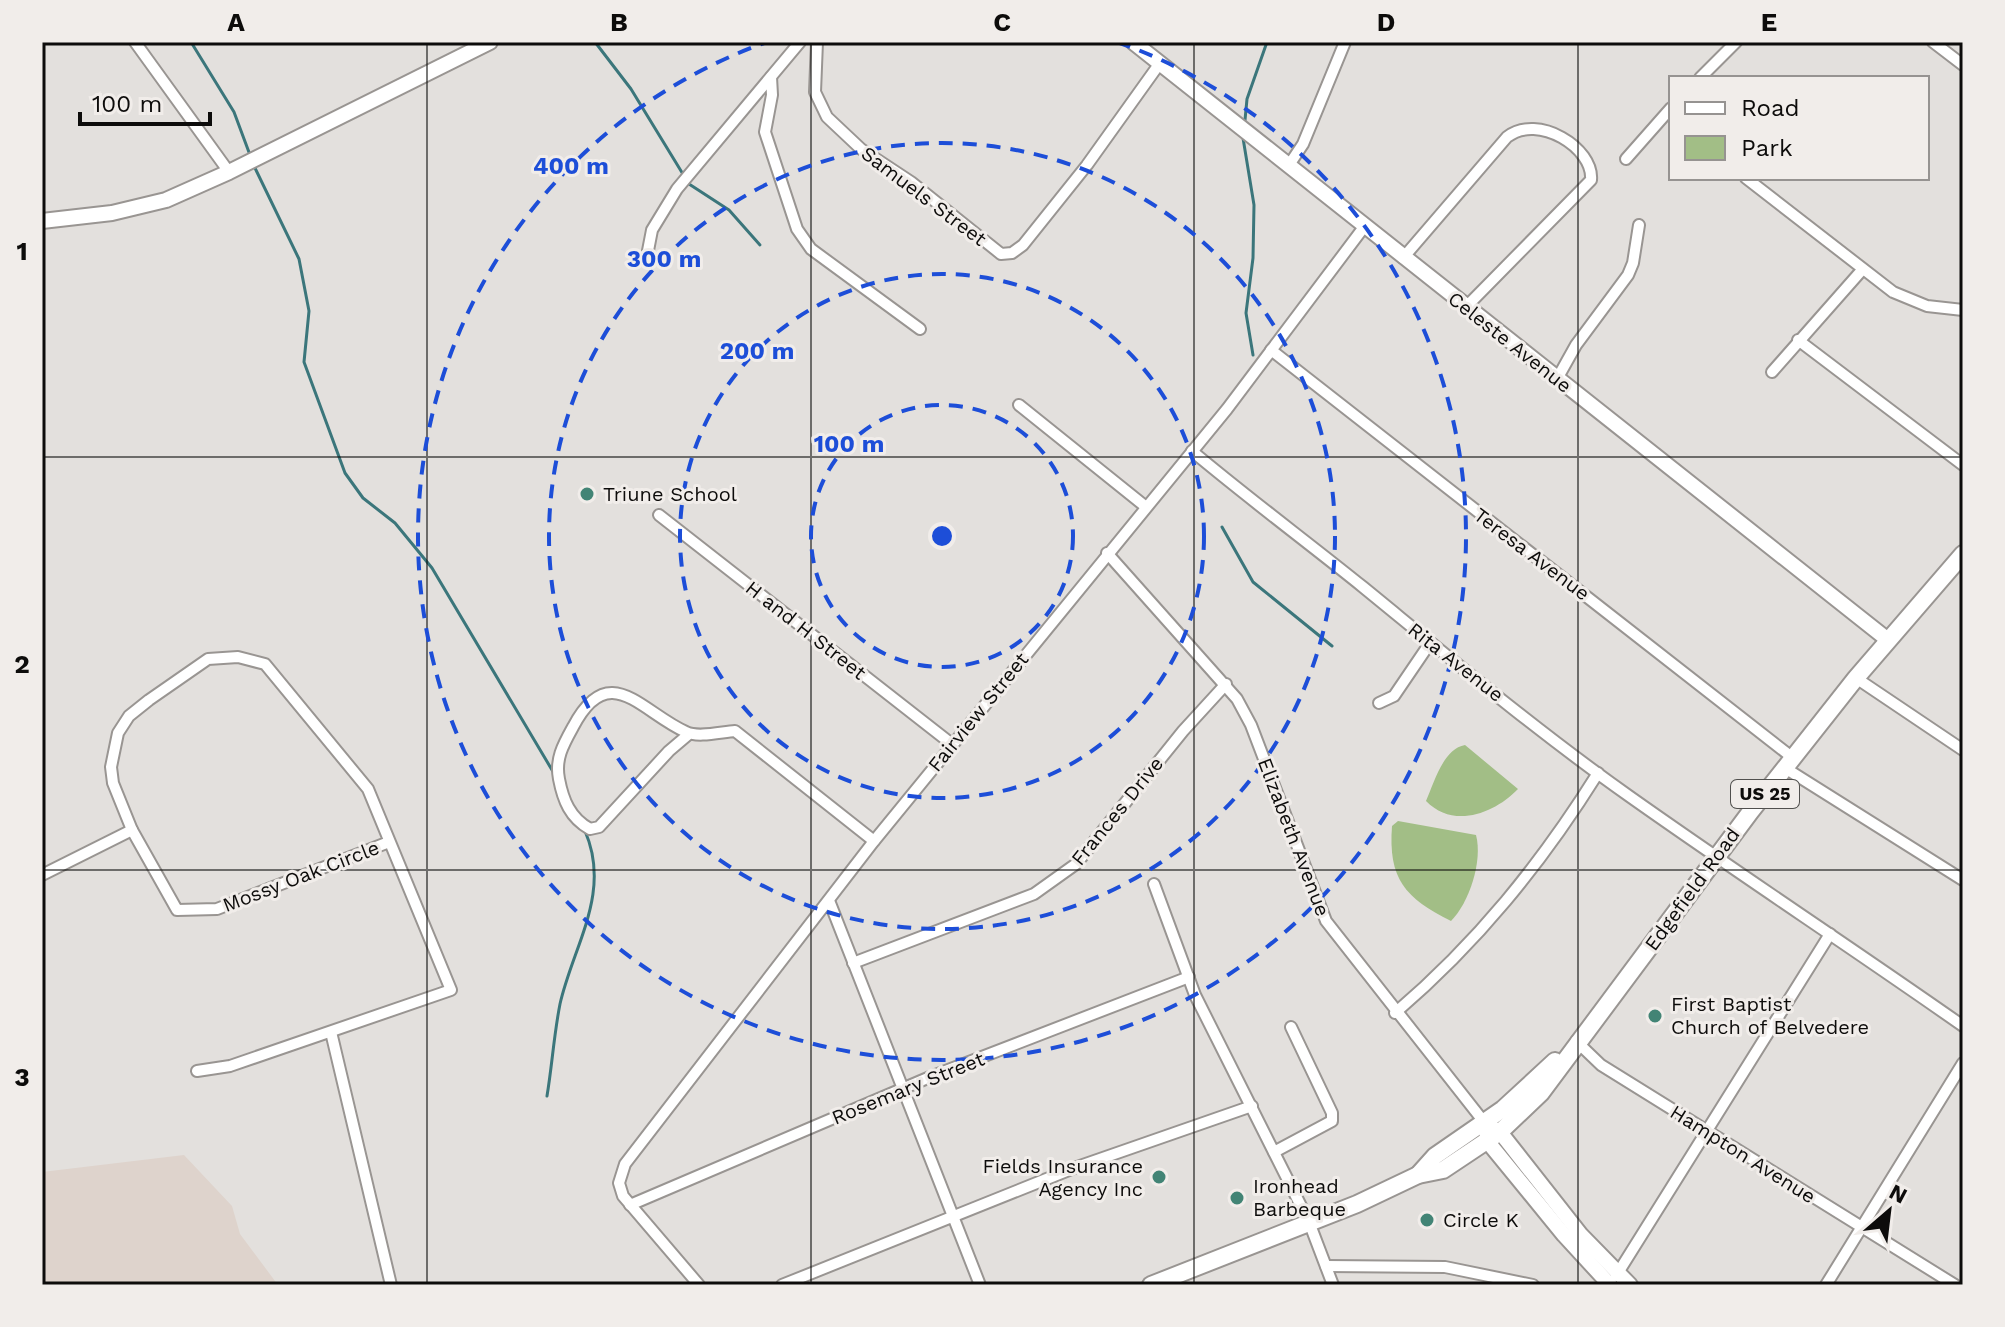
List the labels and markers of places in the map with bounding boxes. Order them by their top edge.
place label: Triune School [603,482,737,506]
marker: Triune School [578,485,596,503]
centre of rings [928,522,956,550]
place label: First Baptist Church of Belvedere [1671,992,1869,1039]
marker: First Baptist Church of Belvedere [1646,1007,1664,1025]
place label: Fields Insurance Agency Inc [983,1154,1143,1201]
marker: Fields Insurance Agency Inc [1150,1168,1168,1186]
place label: Ironhead Barbeque [1253,1174,1346,1221]
marker: Ironhead Barbeque [1228,1189,1246,1207]
place label: Circle K [1443,1208,1519,1232]
marker: Circle K [1418,1211,1436,1229]

